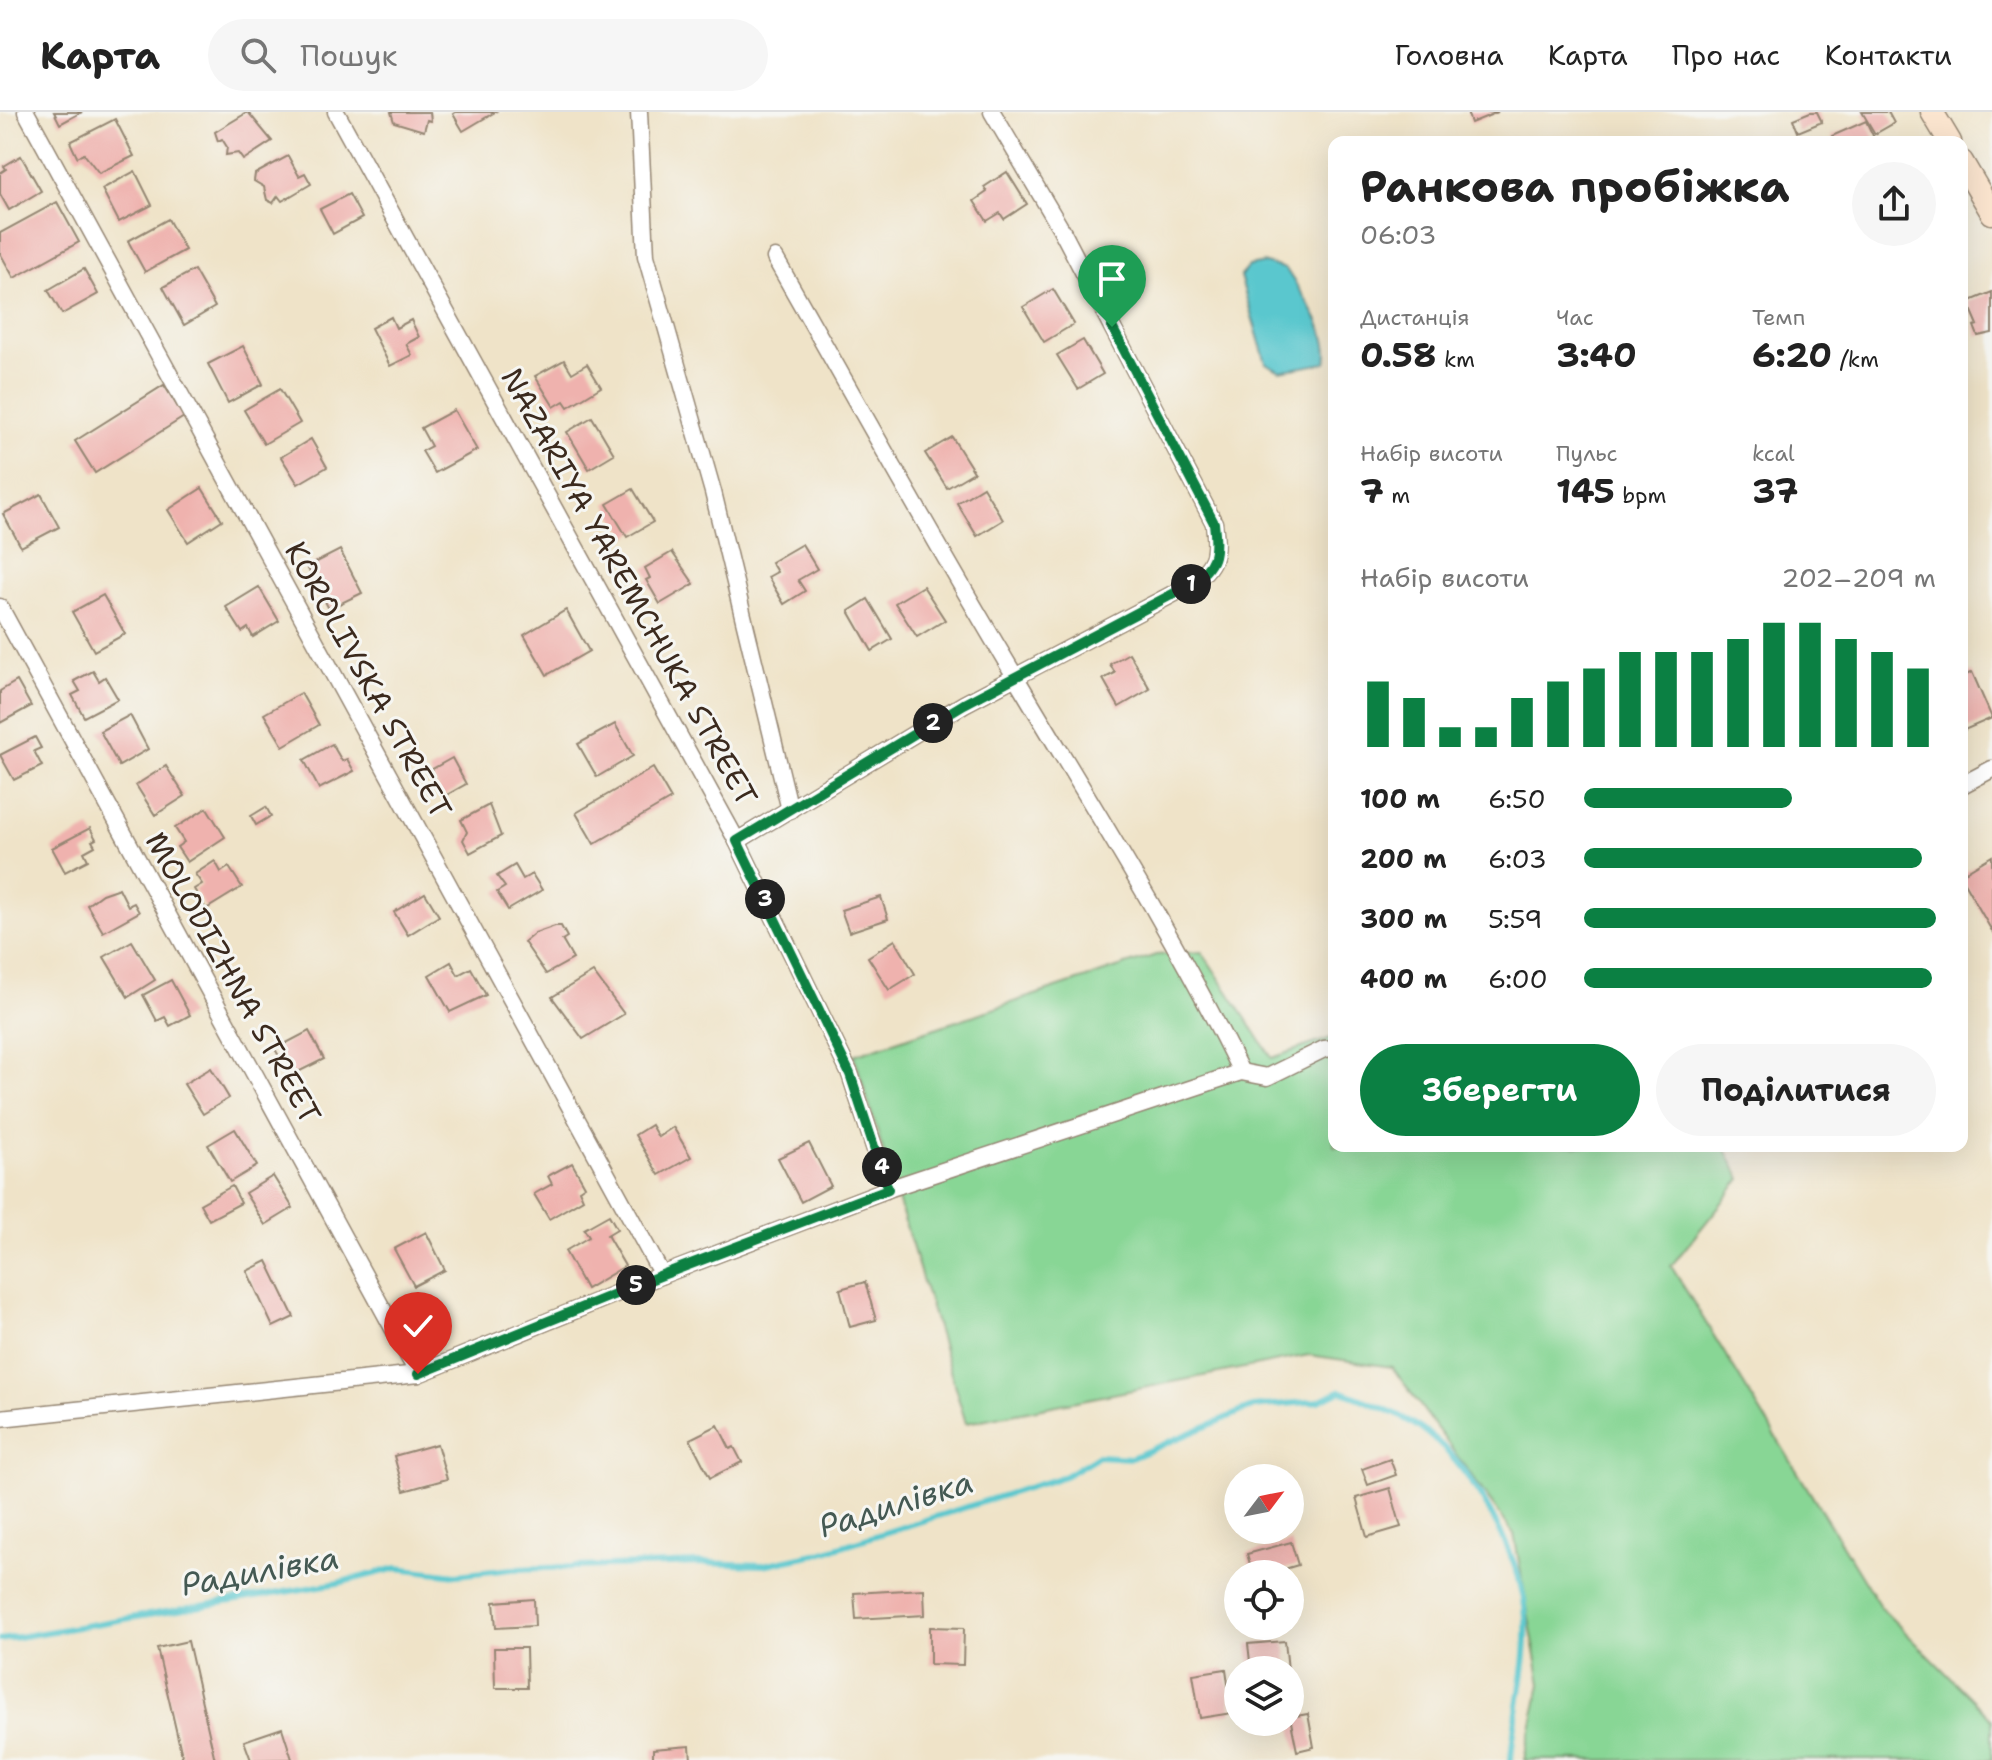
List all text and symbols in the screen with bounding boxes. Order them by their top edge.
search box [208,19,768,91]
text: Карта [40,30,160,81]
icon: search [236,33,280,77]
text: Пошук [300,35,398,76]
text: Головна [1394,36,1504,74]
text: Карта [1548,36,1628,74]
text: Про нас [1672,36,1780,74]
text: Контакти [1824,36,1952,74]
text: Ранкова пробіжка [1360,157,1790,216]
button: share [1852,162,1936,246]
text: 06:03 [1360,217,1436,252]
pin [1078,245,1146,327]
icon: arrive [1090,257,1134,301]
text: Дистанція [1360,303,1470,332]
text: Час [1556,303,1594,332]
text: Темп [1752,303,1805,332]
text: 0.58 [1360,332,1436,378]
text: 3:40 [1556,332,1637,378]
text: 6:20 [1752,332,1832,378]
text: km [1436,345,1475,374]
text: /km [1832,345,1879,374]
street label: NAZARIYA YAREMCHUKA STREET [492,360,767,813]
text: Набір висоти [1360,439,1503,468]
text: Пульс [1556,439,1618,468]
text: kcal [1752,439,1795,468]
text: 7 [1360,468,1384,514]
text: 145 [1556,468,1615,514]
text: 37 [1752,468,1798,514]
text: m [1384,481,1410,510]
text: bpm [1615,481,1666,510]
street label: KOROLIVSKA STREET [275,534,462,826]
text: Набір висоти [1360,560,1529,595]
text: 202–209 m [1781,560,1936,595]
pin: 1 [1171,564,1211,604]
text: 1 [1186,569,1196,598]
pin: 2 [913,703,953,743]
text: 2 [925,708,941,737]
text: 100 m [1360,781,1440,816]
text: 6:50 [1488,781,1546,816]
street label: MOLODIZHNA STREET [136,824,331,1131]
text: 200 m [1360,841,1447,876]
text: 6:03 [1488,841,1547,876]
pin: 3 [745,879,785,919]
text: 3 [757,884,773,913]
text: 300 m [1360,901,1447,936]
text: 5:59 [1488,901,1542,936]
text: 400 m [1360,961,1447,996]
text: 6:00 [1488,961,1548,996]
button: Зберегти [1360,1044,1640,1136]
button: Поділитися [1656,1044,1936,1136]
pin: 4 [862,1147,902,1187]
text: 4 [874,1152,890,1181]
pin: 5 [616,1265,656,1305]
text: 5 [629,1270,643,1299]
pin [384,1292,452,1374]
icon: check [396,1304,440,1348]
water label: Радилівка [813,1460,978,1547]
north arrow [1224,1464,1304,1544]
map controls [1224,1464,1304,1736]
water label: Радилівка [178,1536,342,1606]
button: locate [1224,1560,1304,1640]
button: layers [1224,1656,1304,1736]

